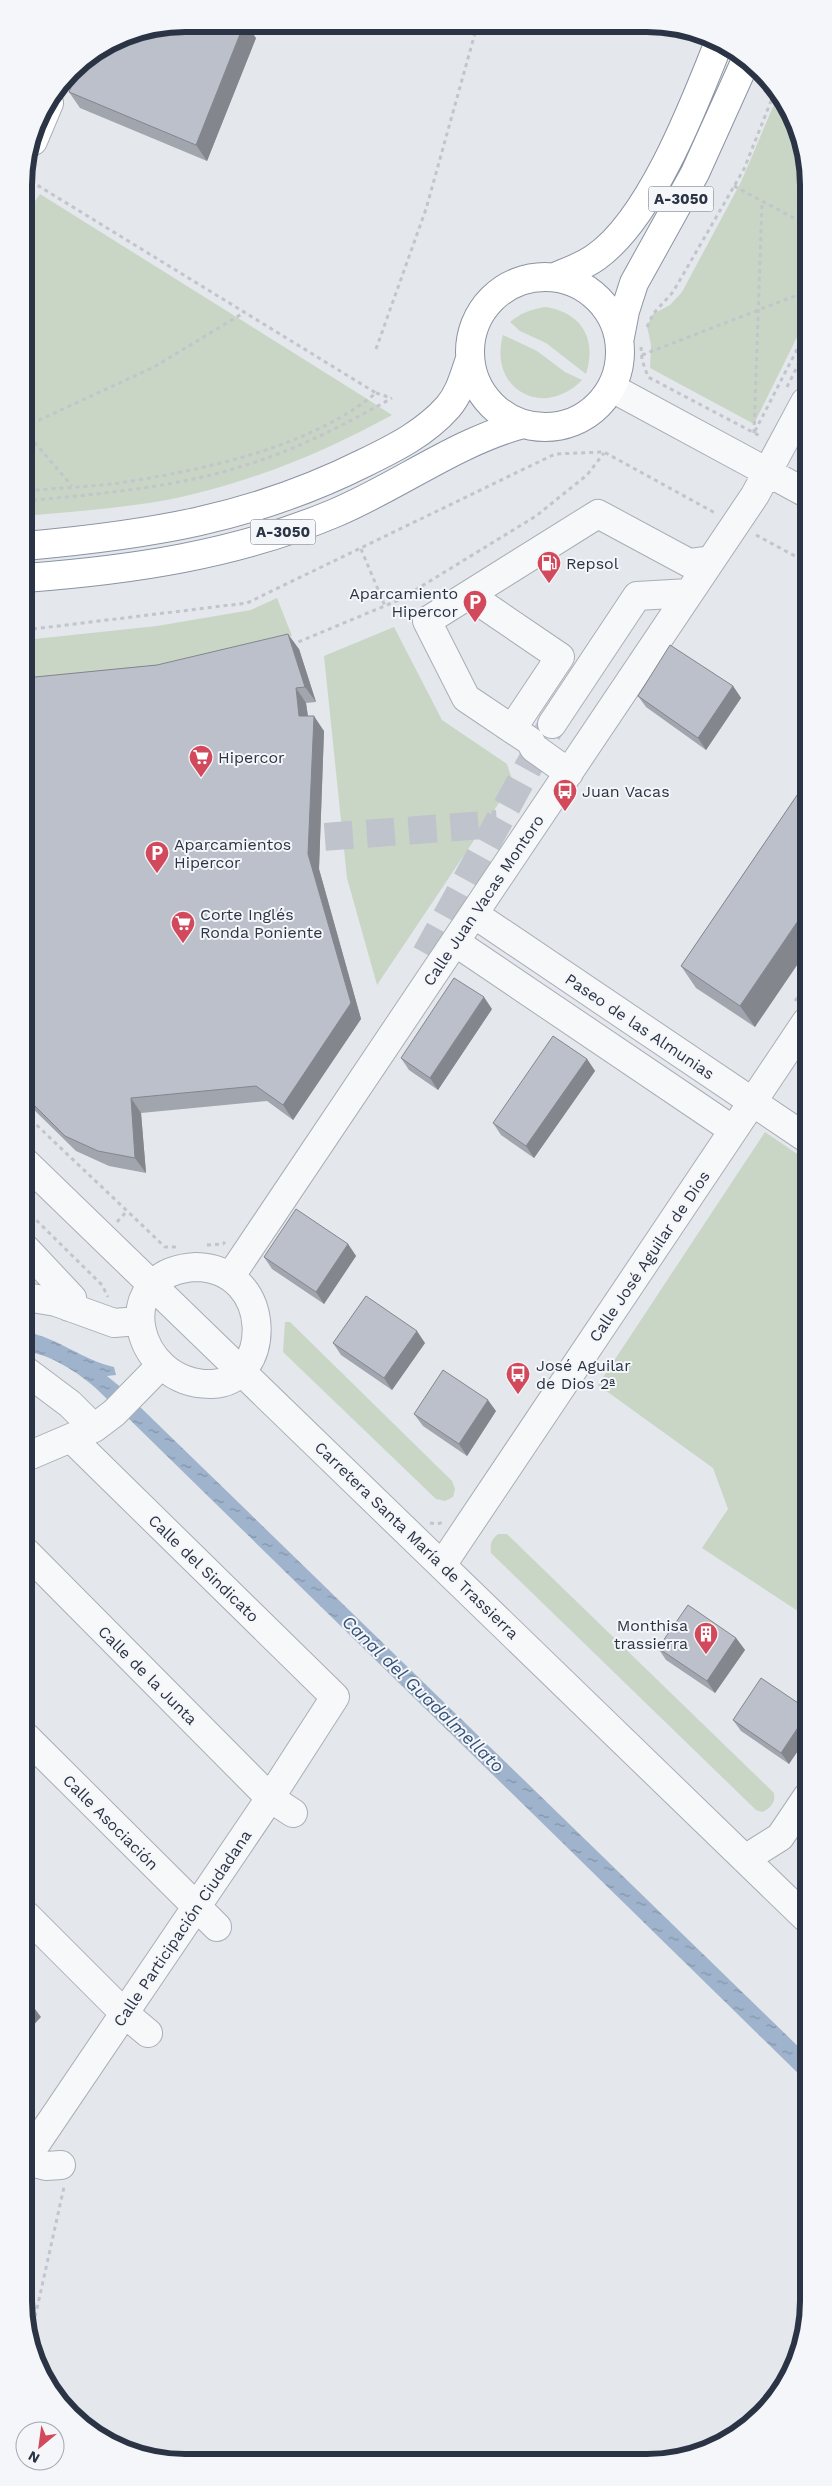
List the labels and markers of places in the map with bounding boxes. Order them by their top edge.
fuel station icon: Repsol [536,550,562,584]
place label: Repsol [566,554,619,573]
place label: Aparcamiento Hipercor [349,584,458,621]
parking icon: Aparcamiento Hipercor [462,589,488,623]
supermarket icon: Hipercor [188,744,214,778]
place label: Hipercor [218,748,285,767]
bus stop icon: Juan Vacas [552,778,578,812]
place label: Juan Vacas [582,782,670,801]
place label: Aparcamientos Hipercor [174,835,291,872]
parking icon: Aparcamientos Hipercor [144,840,170,874]
place label: Corte Inglés Ronda Poniente [200,905,322,942]
supermarket icon: Corte Inglés Ronda Poniente [170,910,196,944]
place label: José Aguilar de Dios 2ª [536,1356,631,1393]
bus stop icon: José Aguilar de Dios 2ª [505,1361,531,1395]
place label: Monthisa trassierra [614,1616,688,1653]
building icon: Monthisa trassierra [693,1621,719,1655]

